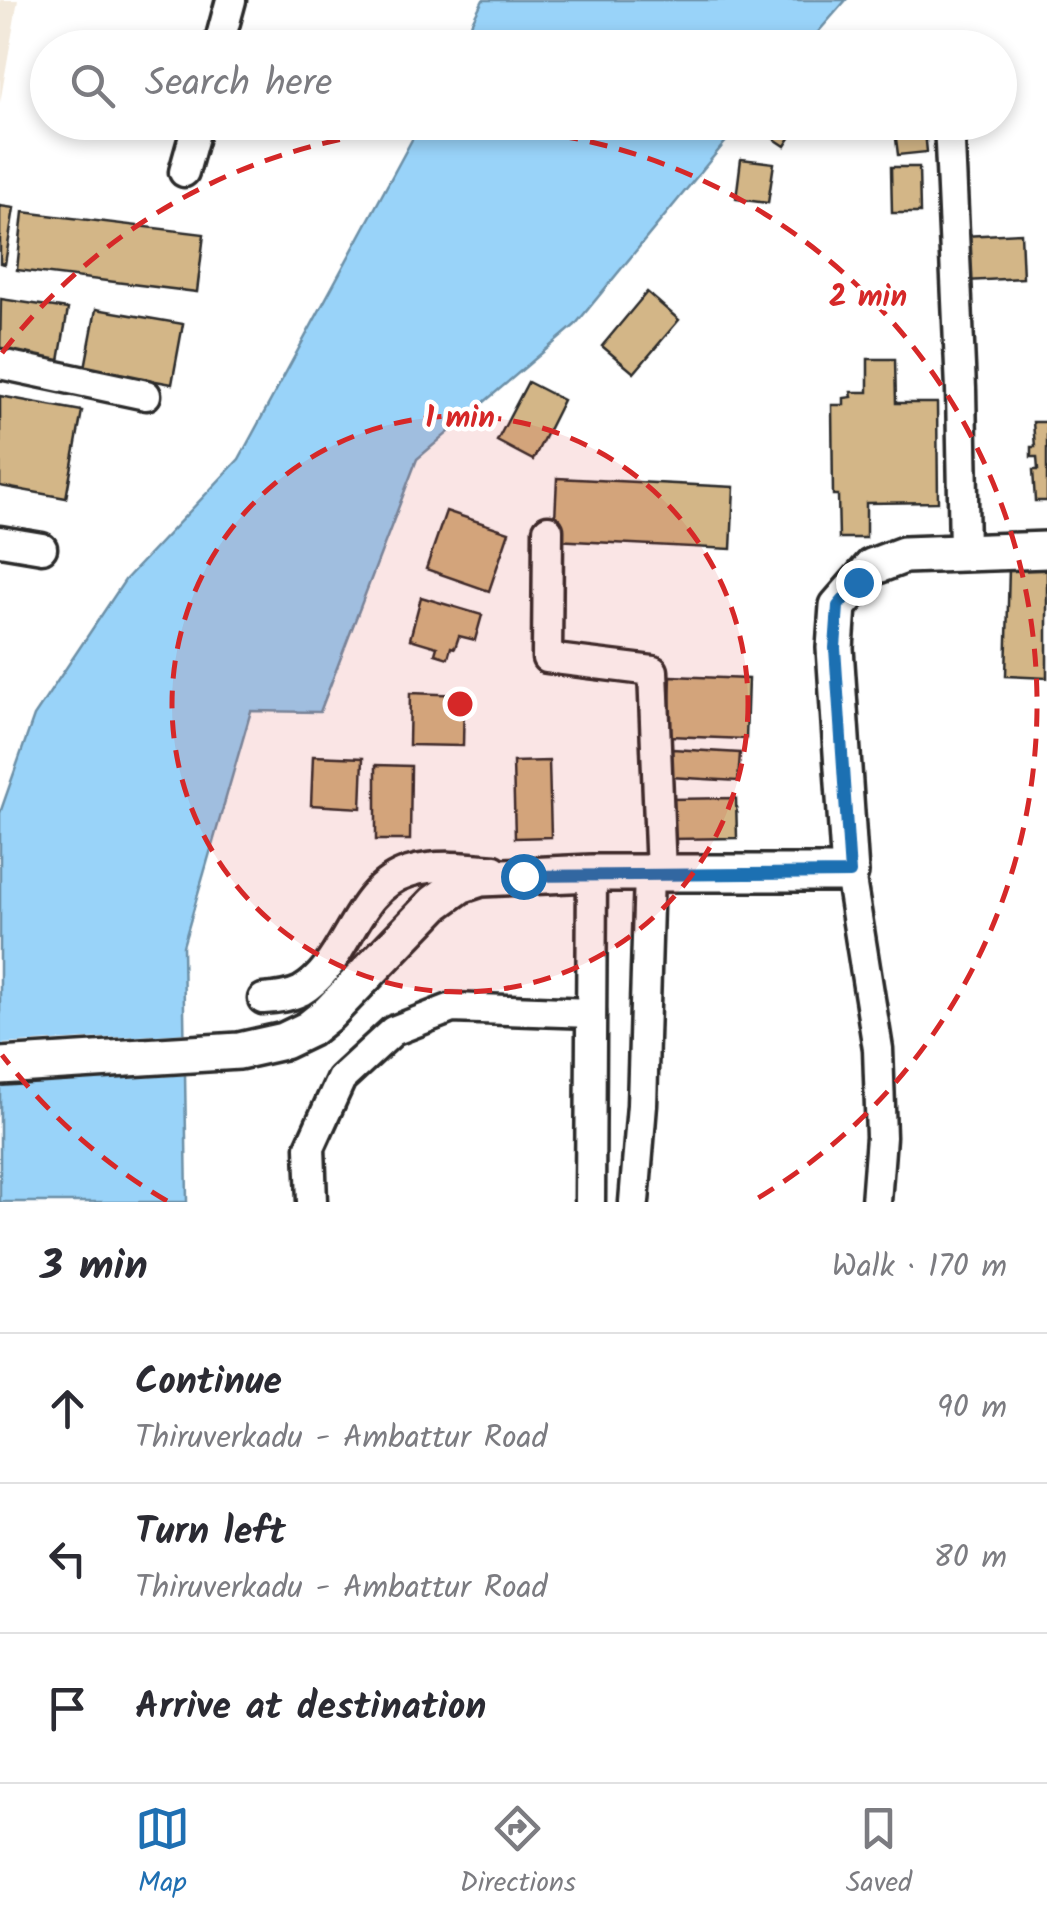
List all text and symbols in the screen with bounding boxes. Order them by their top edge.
search box [30,30,1017,140]
text: Search here [145,55,332,115]
icon: search [65,58,120,113]
text: 2 min [829,274,907,322]
text: 1 min [425,395,495,443]
route end [836,560,882,606]
centre of rings [442,686,478,722]
route start [501,854,547,900]
text: 3 min [40,1234,148,1301]
text: Walk · 170 m [832,1242,1007,1293]
text: Continue [135,1353,282,1413]
icon: ahead [40,1381,95,1436]
text: 90 m [937,1383,1007,1434]
text: Thiruverkadu - Ambattur Road [135,1413,548,1464]
text: Turn left [135,1503,286,1563]
icon: left [40,1531,95,1586]
text: 80 m [933,1533,1007,1584]
text: Thiruverkadu - Ambattur Road [135,1563,548,1614]
text: Arrive at destination [135,1678,486,1738]
icon: arrive [40,1681,95,1736]
tab: Map [135,1801,190,1906]
tab: Directions [460,1801,576,1906]
tab: Saved [846,1801,912,1906]

